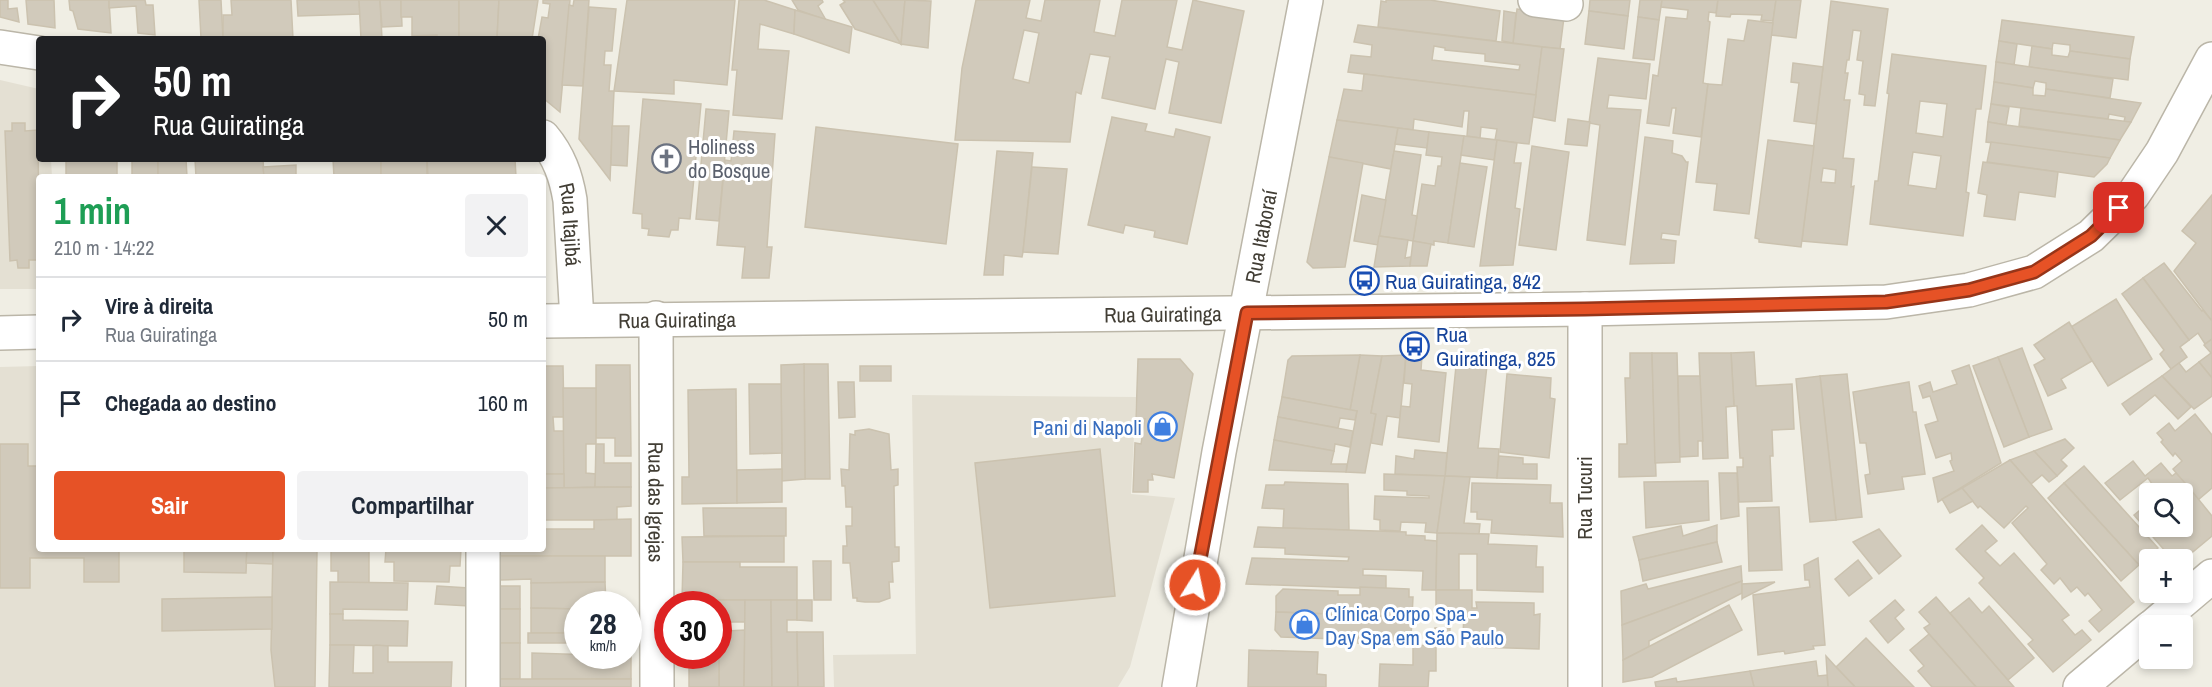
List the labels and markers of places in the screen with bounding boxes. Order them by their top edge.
place label: Holiness do Bosque [688,132,770,185]
church icon: Holiness do Bosque [651,142,683,174]
pin [2093,182,2144,233]
bus stop icon: Rua Guiratinga, 842 [1348,265,1380,297]
place label: Rua Guiratinga, 842 [1385,267,1541,296]
place label: Rua Guiratinga, 825 [1436,320,1556,373]
bus stop icon: Rua Guiratinga, 825 [1399,330,1431,362]
shop icon: Pani di Napoli [1147,411,1179,443]
place label: Pani di Napoli [1033,413,1142,442]
place label: Clínica Corpo Spa - Day Spa em São Paulo [1325,599,1504,652]
shop icon: Clínica Corpo Spa - Day Spa em São Paulo [1288,609,1320,641]

